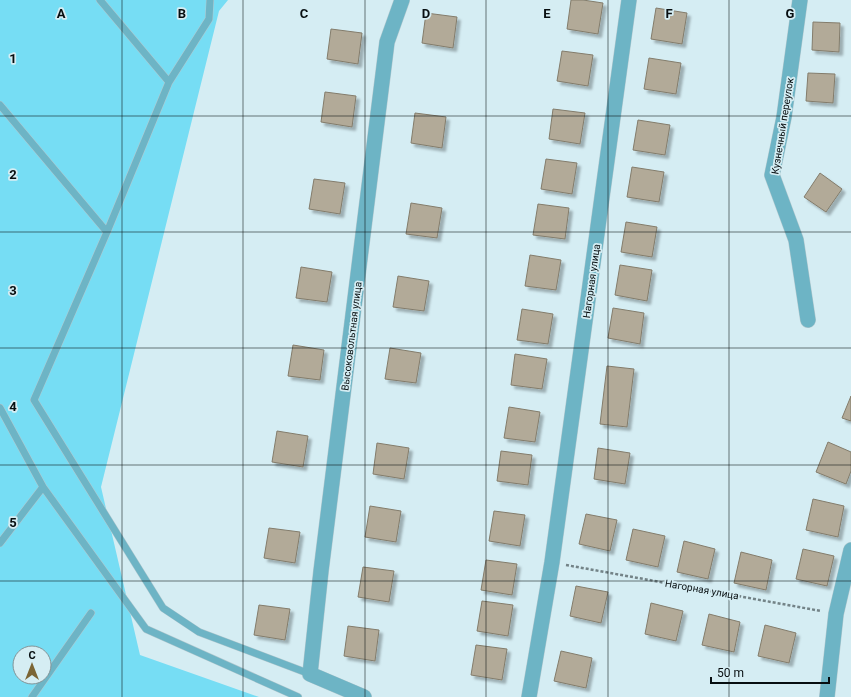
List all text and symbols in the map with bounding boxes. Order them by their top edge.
text: A [57,6,66,21]
text: B [178,6,186,21]
text: C [300,6,309,21]
text: D [422,6,430,21]
text: E [543,6,551,21]
text: F [665,6,673,21]
text: G [786,6,795,21]
text: 1 [9,51,17,66]
street label: Кузнечный переулок [769,76,796,175]
text: 2 [9,167,17,182]
street label: Нагорная улица [581,243,602,319]
street label: Высоковольтная улица [339,281,364,391]
text: 3 [9,283,17,298]
text: 4 [9,399,17,414]
text: 5 [9,515,17,530]
street label: Нагорная улица [664,578,740,601]
north arrow [12,645,52,685]
text: С [28,649,36,662]
scale bar [711,659,829,685]
text: 50 m [717,666,744,680]

